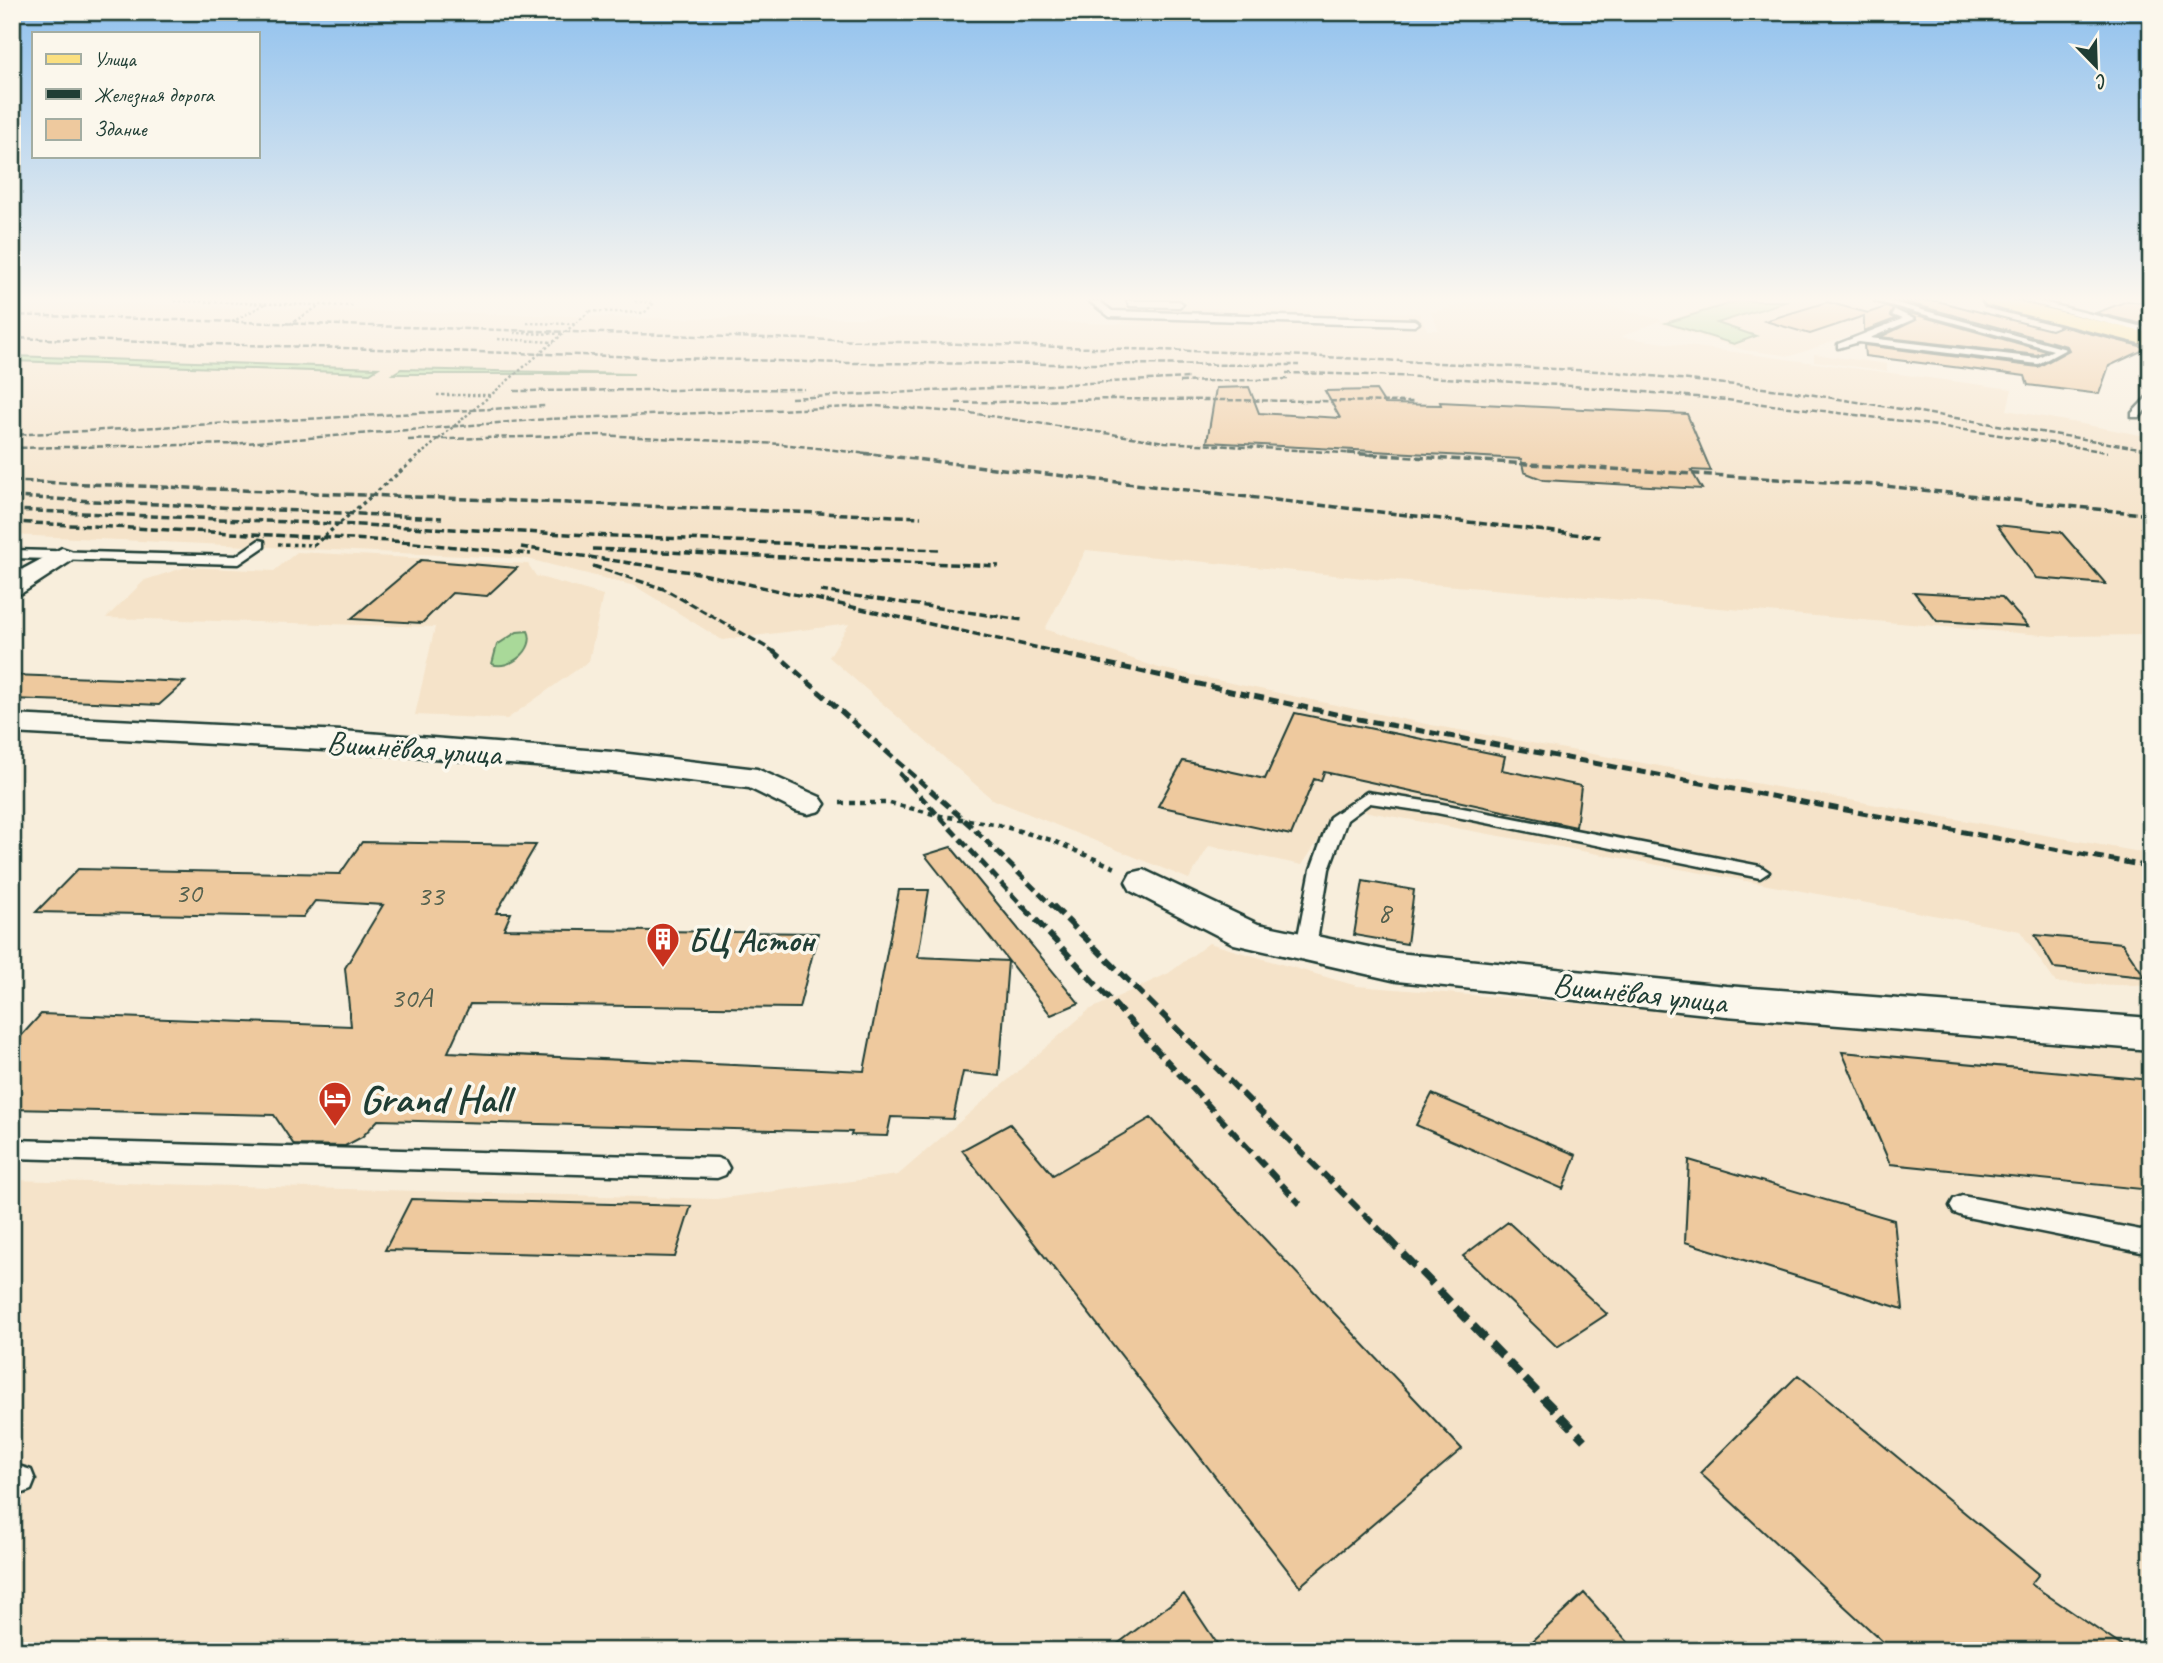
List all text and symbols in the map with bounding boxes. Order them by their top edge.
legend [32,32,259,158]
north arrow [2062,32,2132,102]
text: Улица [94,46,137,72]
text: С [2091,68,2111,95]
text: Железная дорога [94,82,215,108]
text: Здание [94,116,148,142]
street label: Вишнёвая улица [325,721,504,775]
house number: 30 [175,873,204,911]
house number: 33 [417,876,446,914]
house number: 8 [1377,893,1393,931]
place label: БЦ Астон [688,919,816,961]
building icon: БЦ Астон [644,920,682,969]
street label: Вишнёвая улица [1551,963,1731,1023]
house number: 30А [390,978,434,1016]
place label: Grand Hall [360,1074,516,1124]
hotel icon: Grand Hall [316,1079,354,1128]

